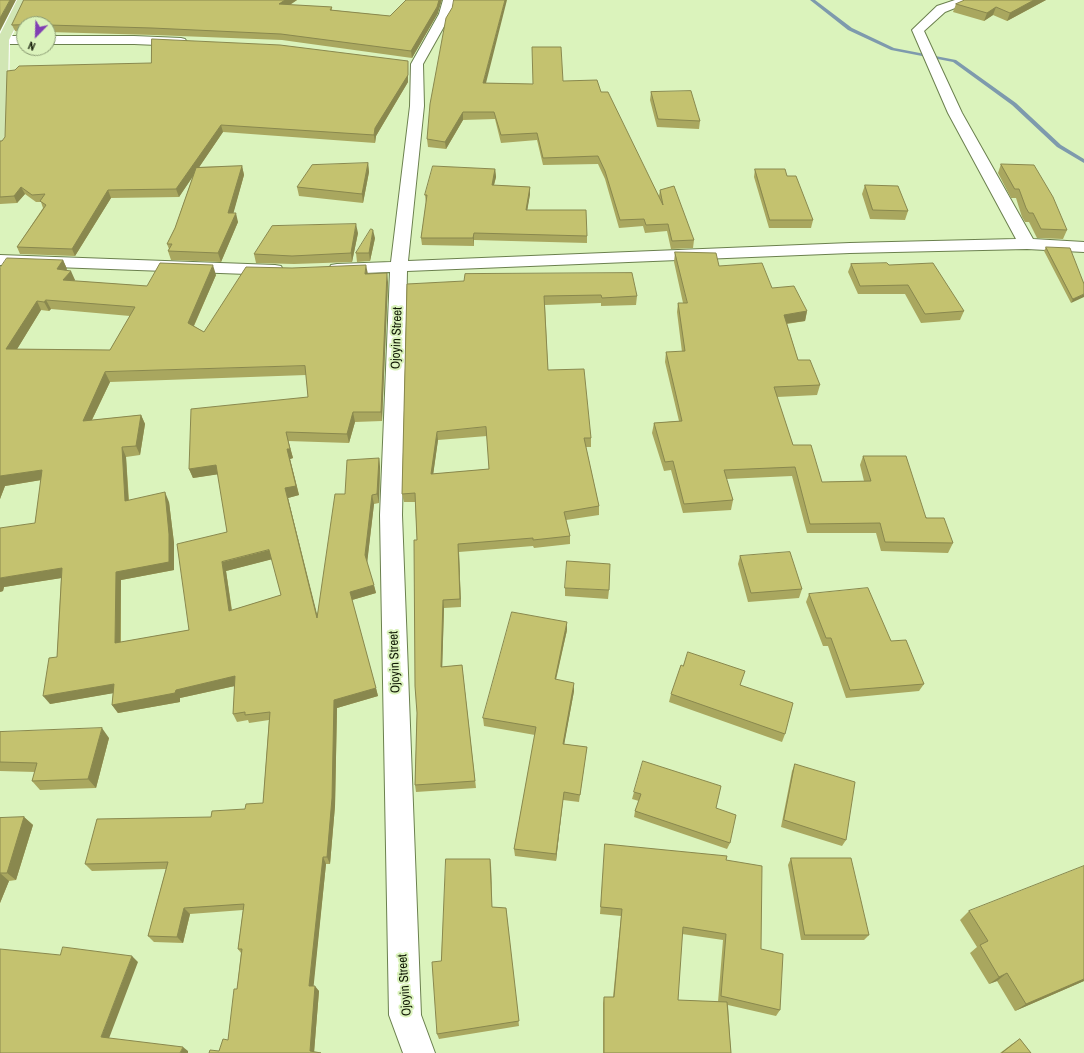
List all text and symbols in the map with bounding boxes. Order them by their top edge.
north arrow [16,16,56,56]
text: N [26,38,37,54]
street label: Ojoyin Street [388,307,406,369]
street label: Ojoyin Street [386,631,404,693]
street label: Ojoyin Street [395,953,415,1017]

